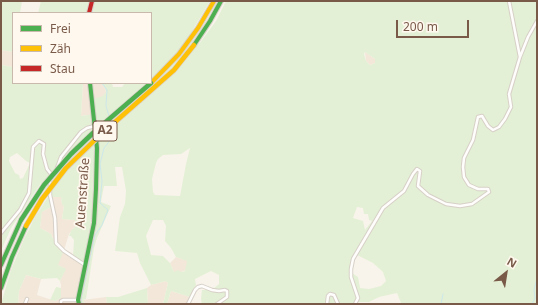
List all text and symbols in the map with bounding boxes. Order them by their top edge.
legend [12,12,152,84]
scale bar [398,12,471,38]
text: 200 m [403,18,438,35]
text: Frei [50,20,71,37]
text: Zäh [50,40,71,57]
text: Stau [50,60,75,77]
road number: A2 [93,121,117,141]
street label: Auenstraße [73,157,93,229]
north arrow [486,253,526,293]
text: N [505,253,520,271]

